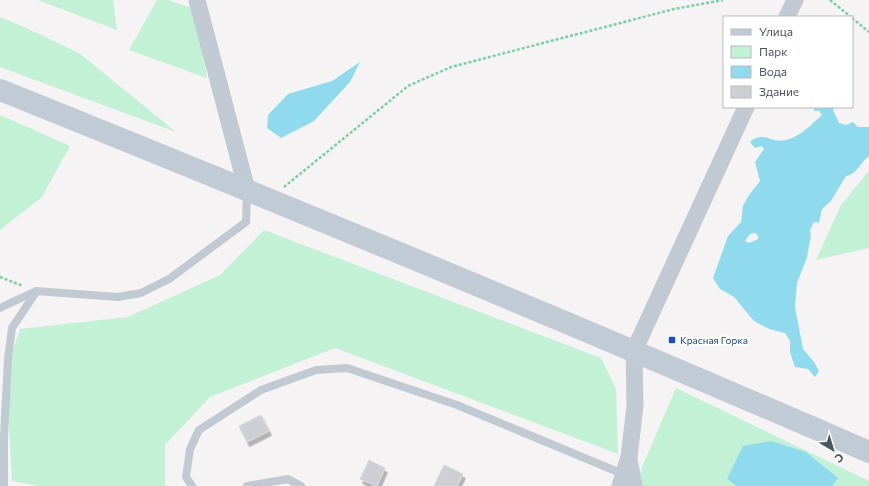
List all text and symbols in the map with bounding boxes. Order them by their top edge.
legend [723,16,853,108]
text: Улица [759,24,793,38]
text: Парк [759,44,788,58]
text: Вода [759,64,787,78]
text: Здание [759,84,799,98]
place label: Красная Горка [680,334,748,346]
marker: Красная Горка [667,335,677,345]
north arrow [813,430,853,470]
text: С [832,451,846,466]

